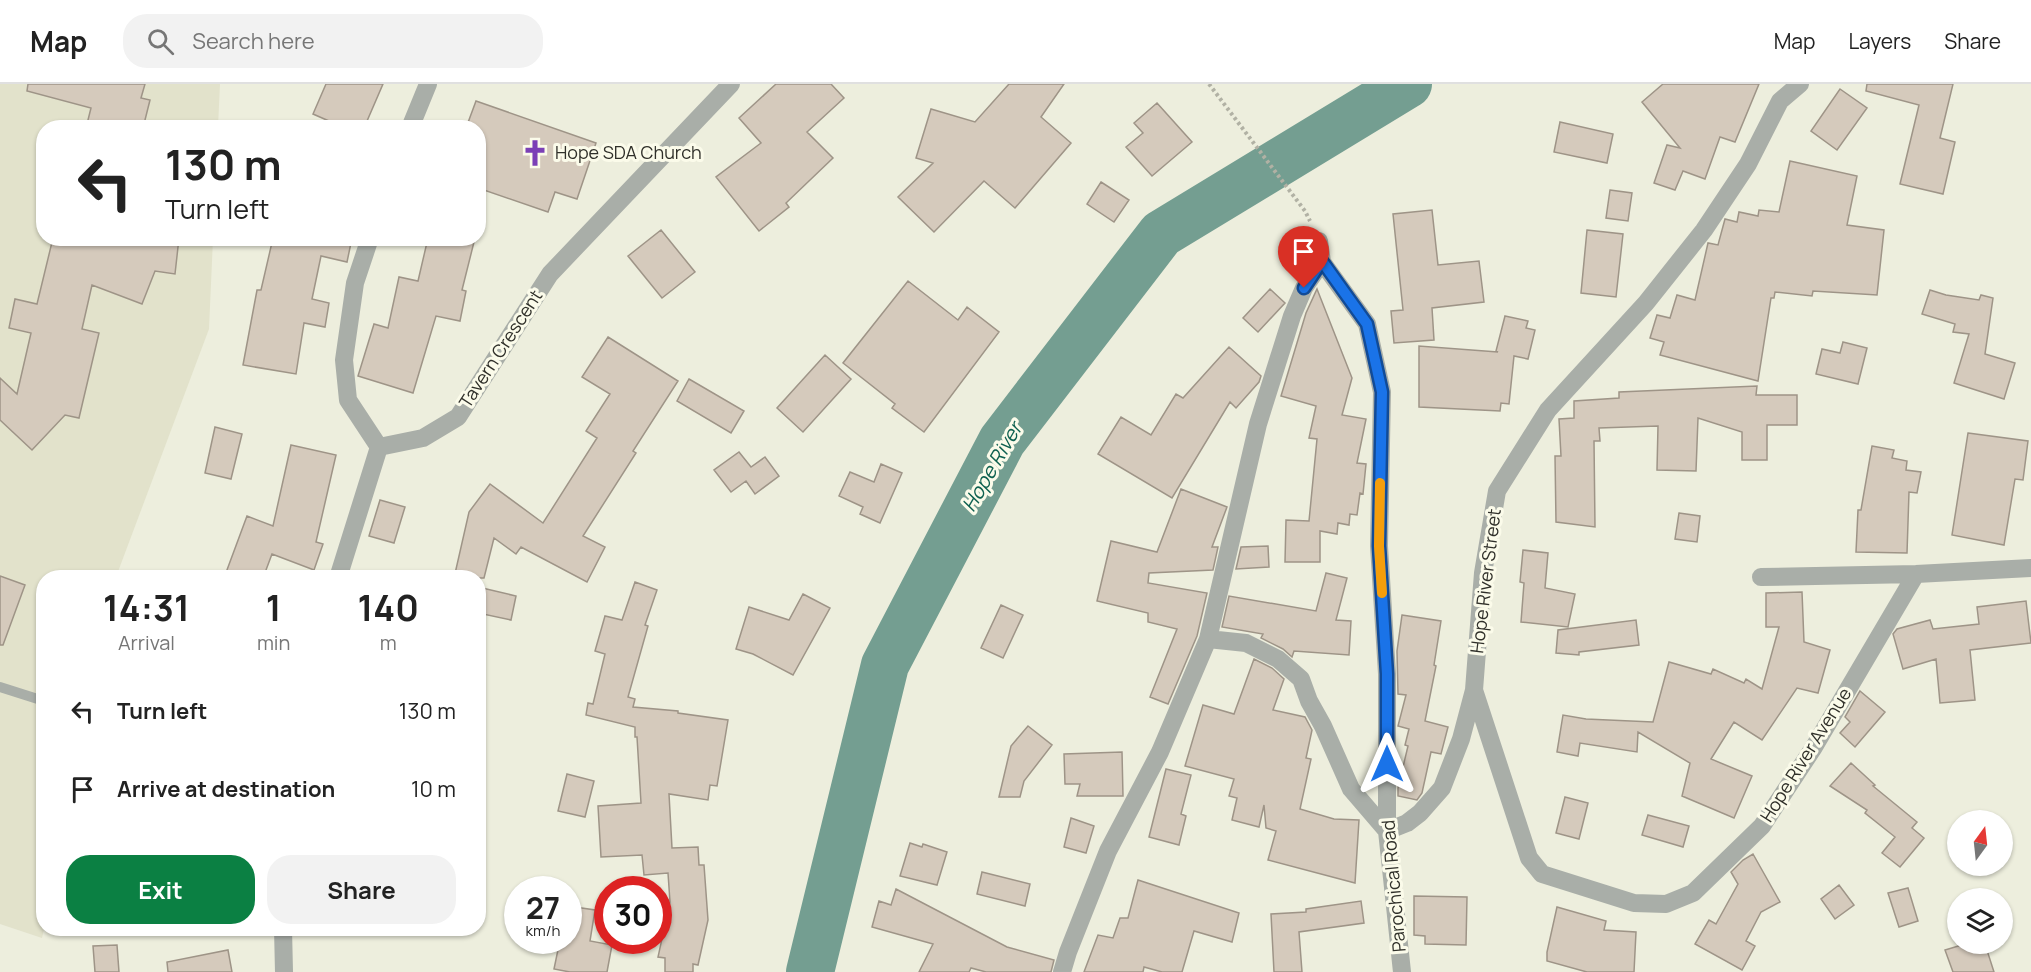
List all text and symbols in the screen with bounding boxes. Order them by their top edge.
search box [123,14,543,68]
text: Map [30,22,87,60]
icon: search [144,25,177,58]
text: Search here [192,26,315,56]
text: Map [1774,27,1815,55]
text: Layers [1848,27,1911,55]
text: Share [1944,27,2001,55]
text: 130 m [165,135,282,193]
church icon: Hope SDA Church [520,138,550,168]
place label: Hope SDA Church [555,140,702,164]
icon: left [66,144,144,222]
text: Turn left [165,190,269,227]
pin [1278,226,1329,288]
icon: arrive [1287,235,1320,268]
street label: Tavern Crescent [453,285,547,412]
water label: Hope River [955,415,1029,516]
street label: Hope River Street [1464,507,1506,655]
text: 14:31 [103,583,190,632]
text: 1 [266,583,282,632]
text: 140 [358,583,419,632]
text: Arrival [118,629,175,656]
text: min [257,629,290,656]
text: m [380,629,397,656]
street label: Hope River Avenue [1754,683,1856,826]
icon: left [66,695,99,728]
text: Turn left [117,696,207,726]
text: 130 m [399,696,456,726]
position arrow [1355,732,1419,796]
icon: arrive [66,773,99,806]
text: Arrive at destination [117,774,335,804]
text: 10 m [411,774,456,804]
north arrow [1947,810,2013,876]
map controls [1947,810,2013,954]
street label: Parochical Road [1375,819,1411,953]
button: Exit [66,855,255,924]
button: Share [267,855,456,924]
speed limit sign: 30 [594,876,672,954]
text: 27 [526,887,560,928]
button: layers [1947,888,2013,954]
text: km/h [526,920,560,941]

